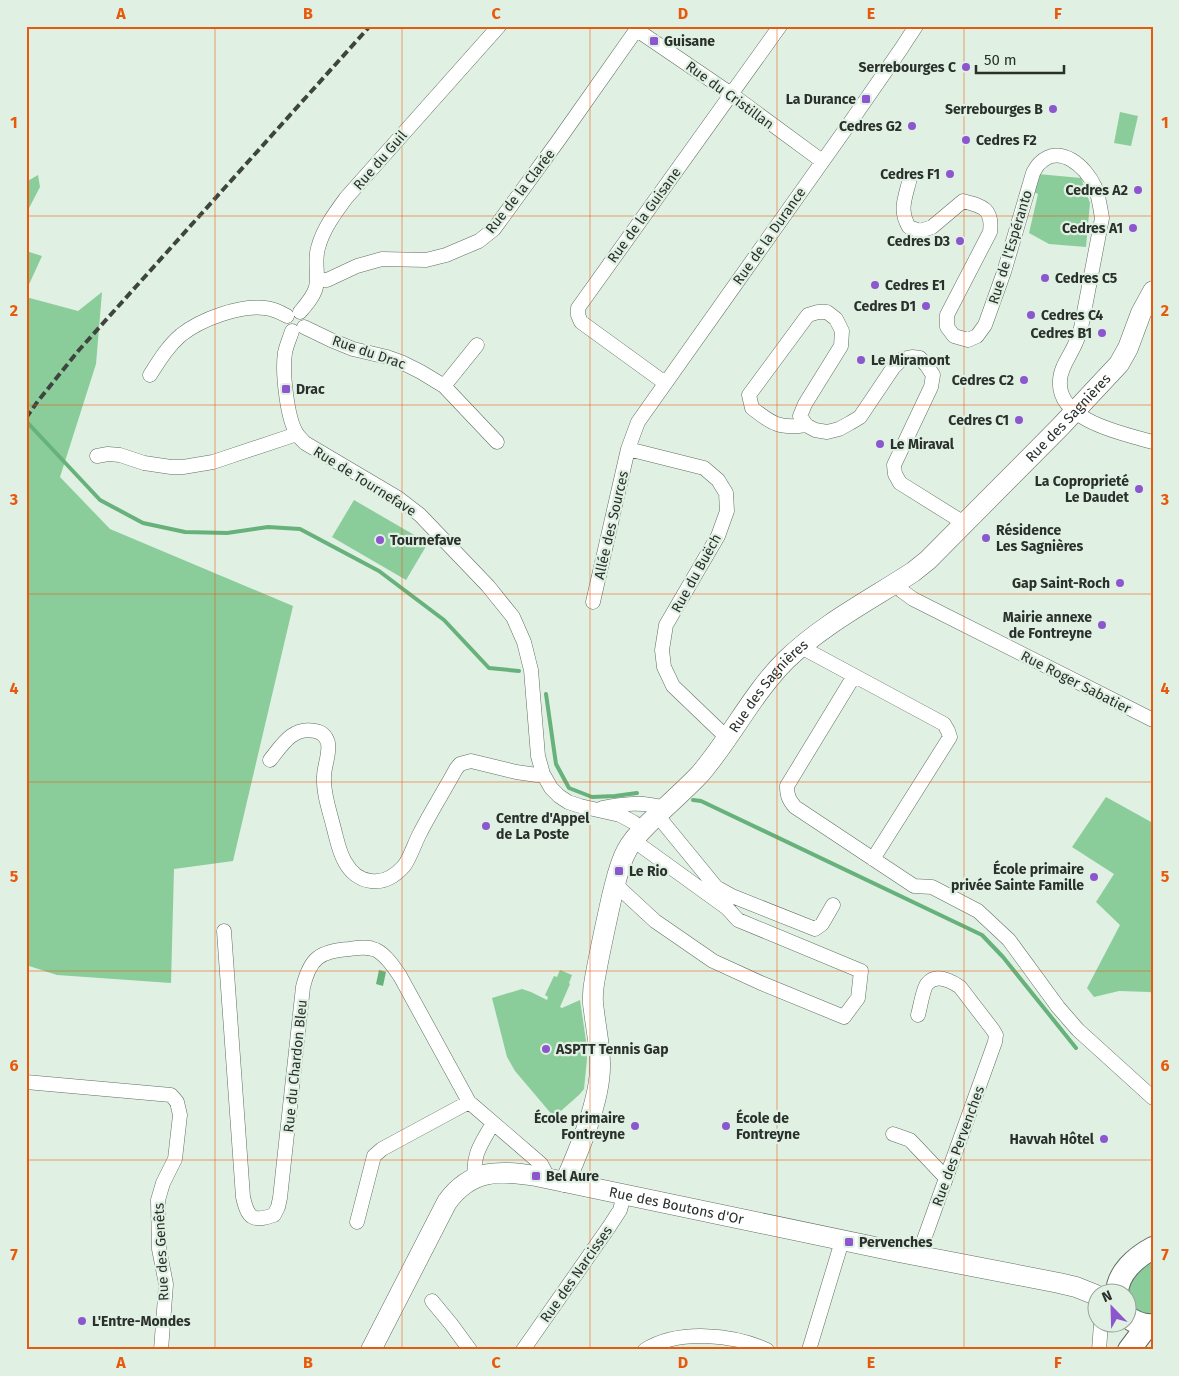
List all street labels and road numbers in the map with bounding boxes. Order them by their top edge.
street label: Rue du Cristillan [682,58,777,133]
street label: Rue du Guil [350,127,411,194]
street label: Rue de la Clarée [482,146,559,237]
street label: Rue de la Guisane [604,164,685,266]
street label: Rue de la Durance [729,184,809,288]
street label: Rue de l'Espéranto [985,188,1036,306]
street label: Rue du Drac [330,332,408,373]
street label: Rue des Sagnières [1022,370,1115,466]
street label: Rue de Tournefave [310,443,419,520]
street label: Allée des Sources [591,469,632,581]
street label: Rue du Buëch [668,531,725,616]
street label: Rue des Sagnières [725,636,812,736]
street label: Rue Roger Sabatier [1018,647,1134,718]
street label: Rue du Chardon Bleu [280,999,311,1133]
street label: Rue des Pervenches [929,1083,988,1209]
street label: Rue des Boutons d'Or [607,1184,746,1228]
street label: Rue des Genêts [150,1202,173,1301]
street label: Rue des Narcisses [537,1222,616,1326]

